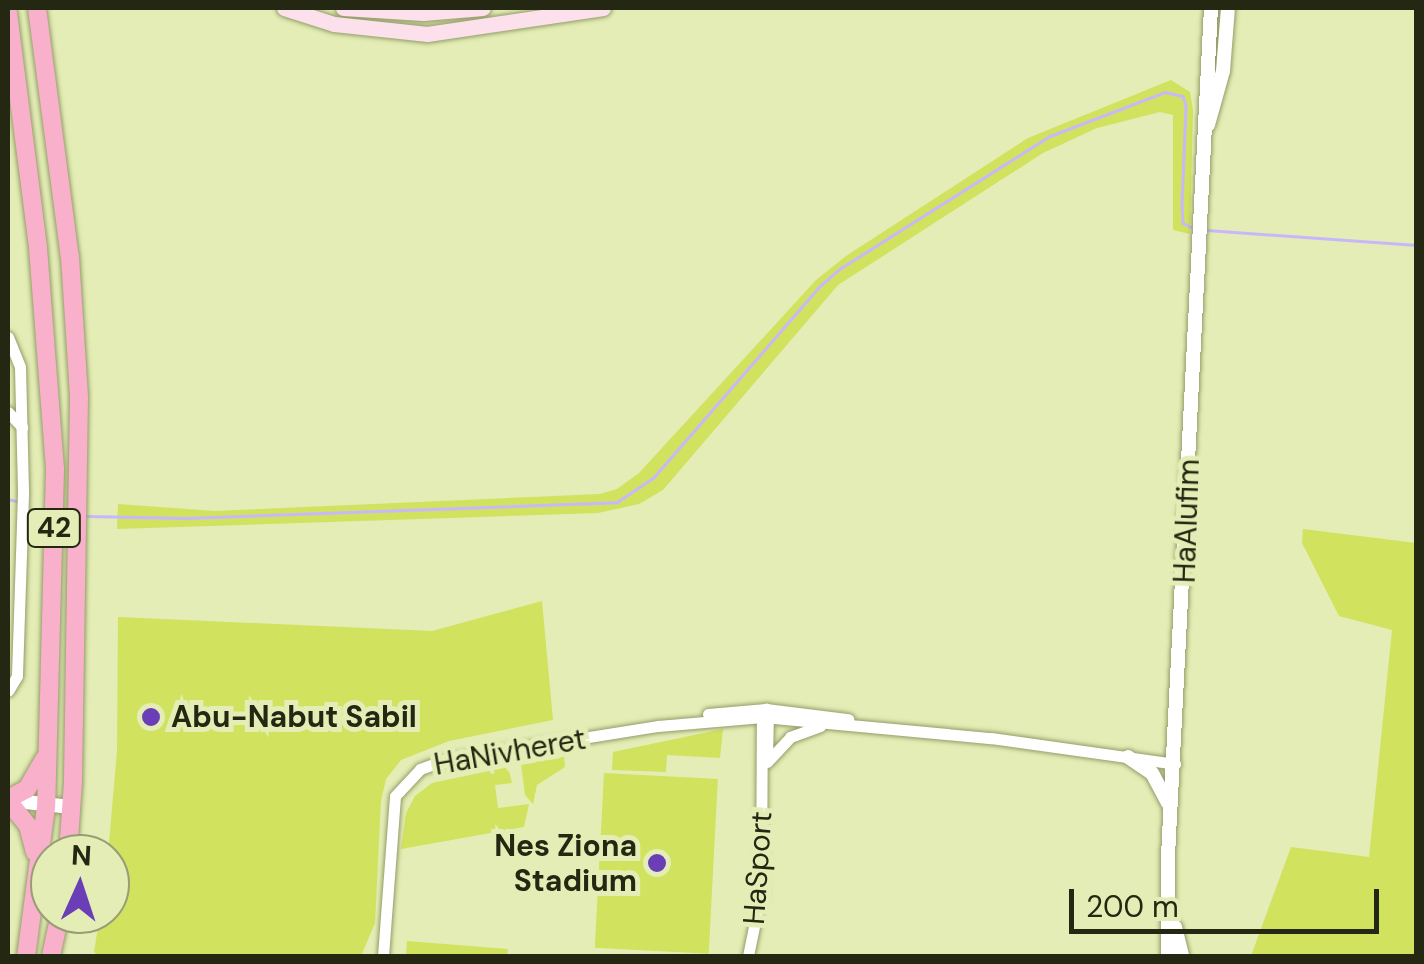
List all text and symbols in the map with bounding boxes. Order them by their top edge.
street label: HaAlufim [1167,458,1207,584]
road number: 42 [27,505,82,551]
place label: Abu-Nabut Sabil [171,699,417,735]
marker: Abu-Nabut Sabil [140,706,162,728]
street label: HaNivheret [431,721,589,783]
street label: HaSport [736,810,780,926]
place label: Nes Ziona Stadium [494,828,637,898]
north arrow [30,834,130,934]
text: N [70,837,93,875]
marker: Nes Ziona Stadium [646,852,668,874]
scale bar [1074,869,1384,931]
text: 200 m [1086,887,1179,926]

